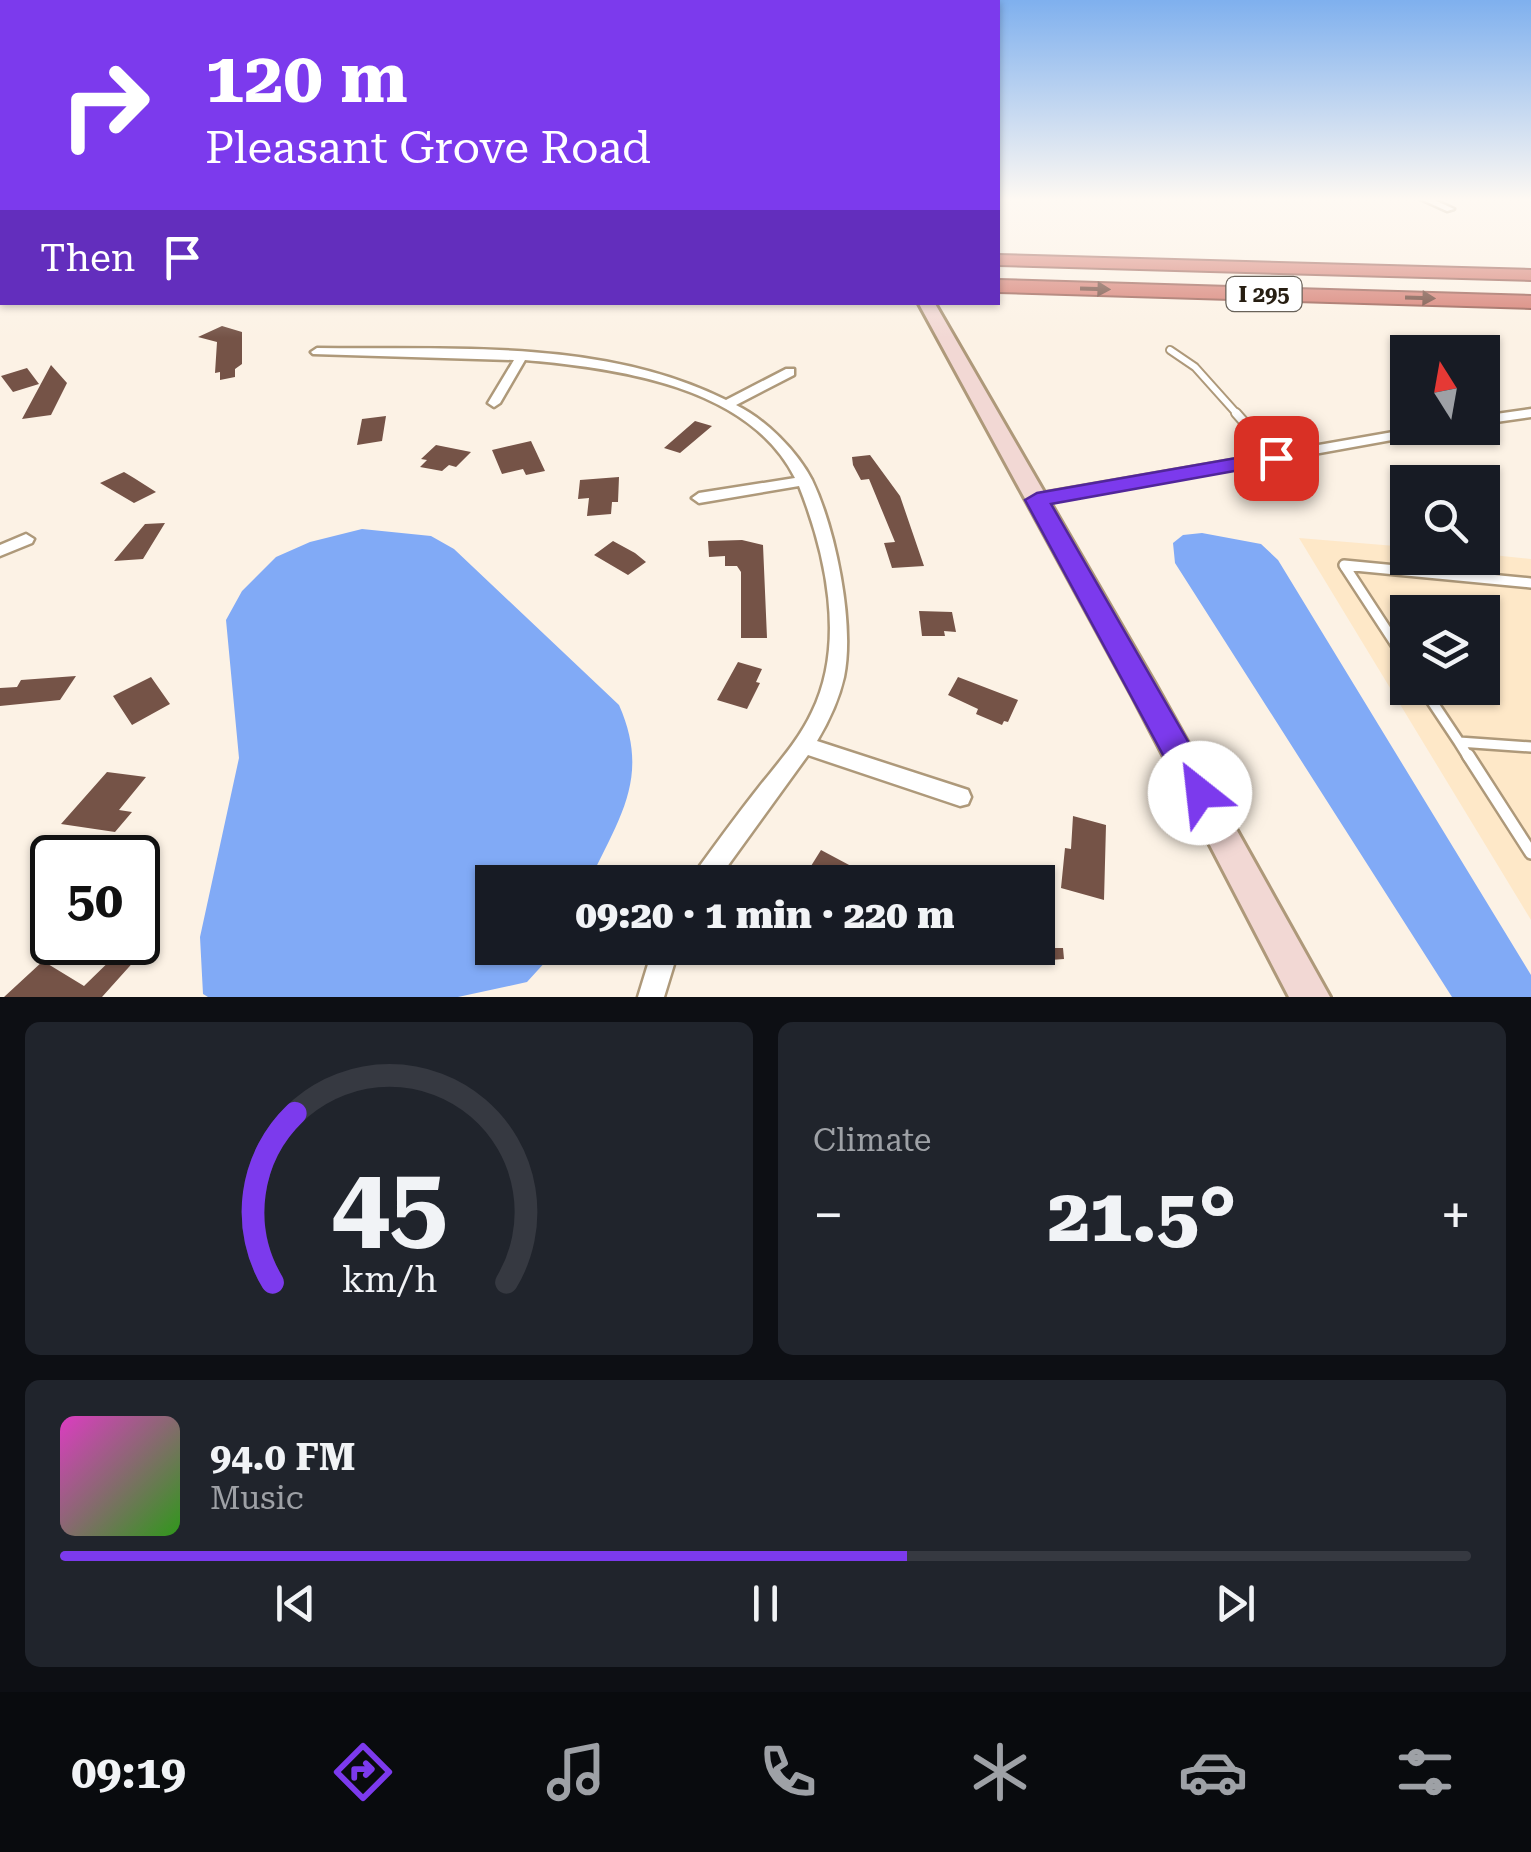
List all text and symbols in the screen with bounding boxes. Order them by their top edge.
text: 120 m [205,37,408,119]
icon: right [40,40,170,170]
text: Pleasant Grove Road [205,121,651,174]
icon: arrive [155,230,210,285]
text: Then [40,236,135,280]
road number: I 295 [1226,277,1302,311]
one-way arrow [1079,281,1111,297]
one-way arrow [1404,291,1436,307]
north arrow [1390,335,1500,445]
map controls [1390,335,1500,705]
pin [1234,416,1319,501]
icon: arrive [1249,431,1304,486]
button: search [1390,465,1500,575]
button: layers [1390,595,1500,705]
position arrow [1148,741,1252,845]
speed limit sign: 50 [30,835,160,965]
text: 09:20 · 1 min · 220 m [575,893,955,937]
text: Climate [813,1121,931,1159]
text: 45 [331,1144,447,1265]
text: 21.5° [1048,1171,1236,1259]
text: − [813,1183,844,1247]
text: + [1440,1183,1471,1247]
text: km/h [341,1259,437,1301]
text: 94.0 FM [210,1435,356,1479]
text: Music [210,1479,304,1517]
icon: previous [268,1576,323,1631]
icon: pause [738,1576,793,1631]
icon: next [1208,1576,1263,1631]
icon: directions [328,1737,398,1807]
icon: music [541,1737,611,1807]
icon: phone [753,1737,823,1807]
icon: climate [965,1737,1035,1807]
icon: car [1178,1737,1248,1807]
icon: filters [1390,1737,1460,1807]
text: 09:19 [71,1746,186,1799]

